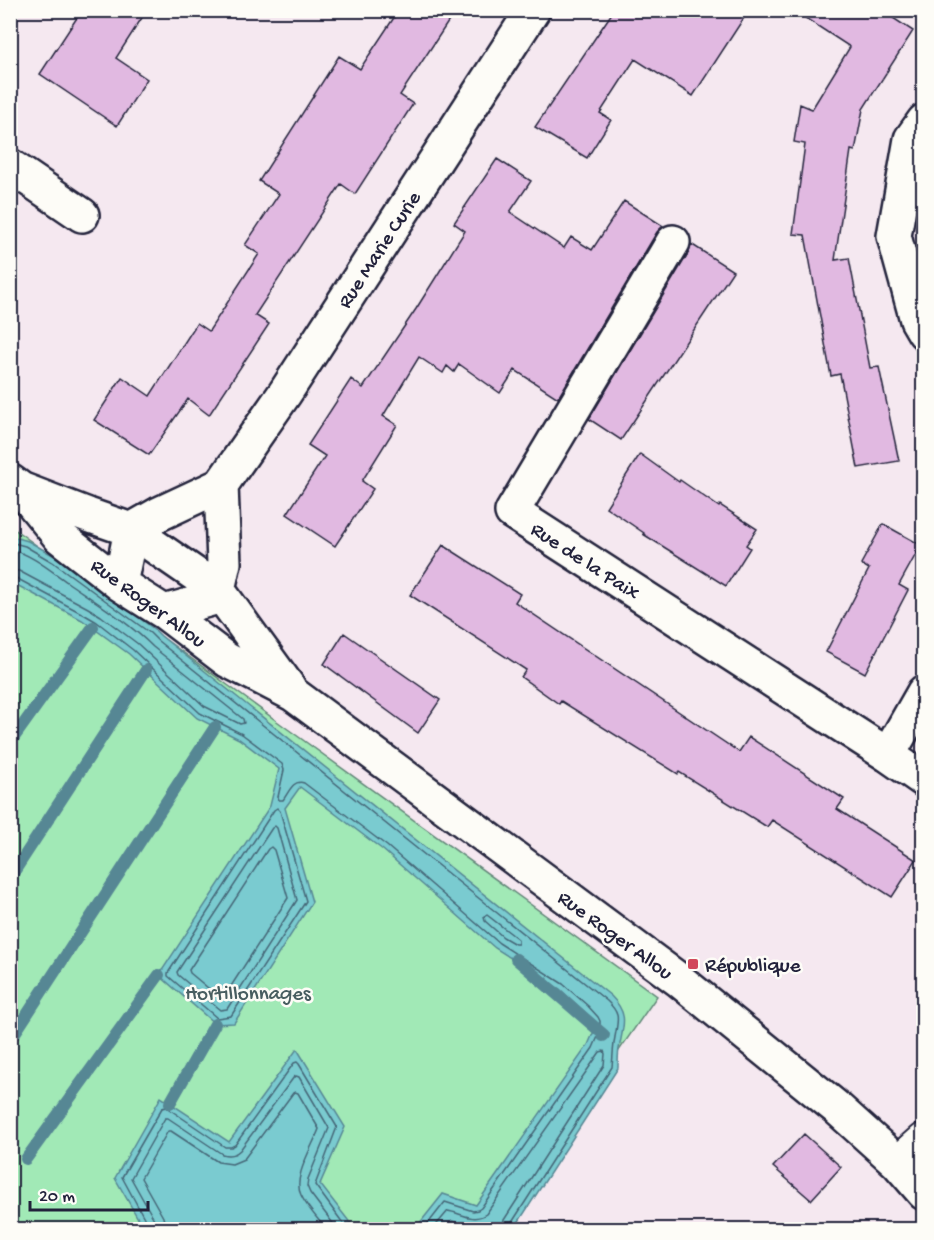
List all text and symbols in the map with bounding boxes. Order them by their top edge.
street label: Rue Marie Curie [334,187,429,314]
street label: Rue de la Paix [525,518,643,607]
street label: Rue Roger Allou [85,555,209,655]
street label: Rue Roger Allou [552,887,676,987]
place label: République [705,955,802,980]
marker: République [686,957,700,971]
park label: Hortillonnages [185,983,312,1008]
scale bar [30,1174,148,1212]
text: 20 m [39,1187,75,1208]

